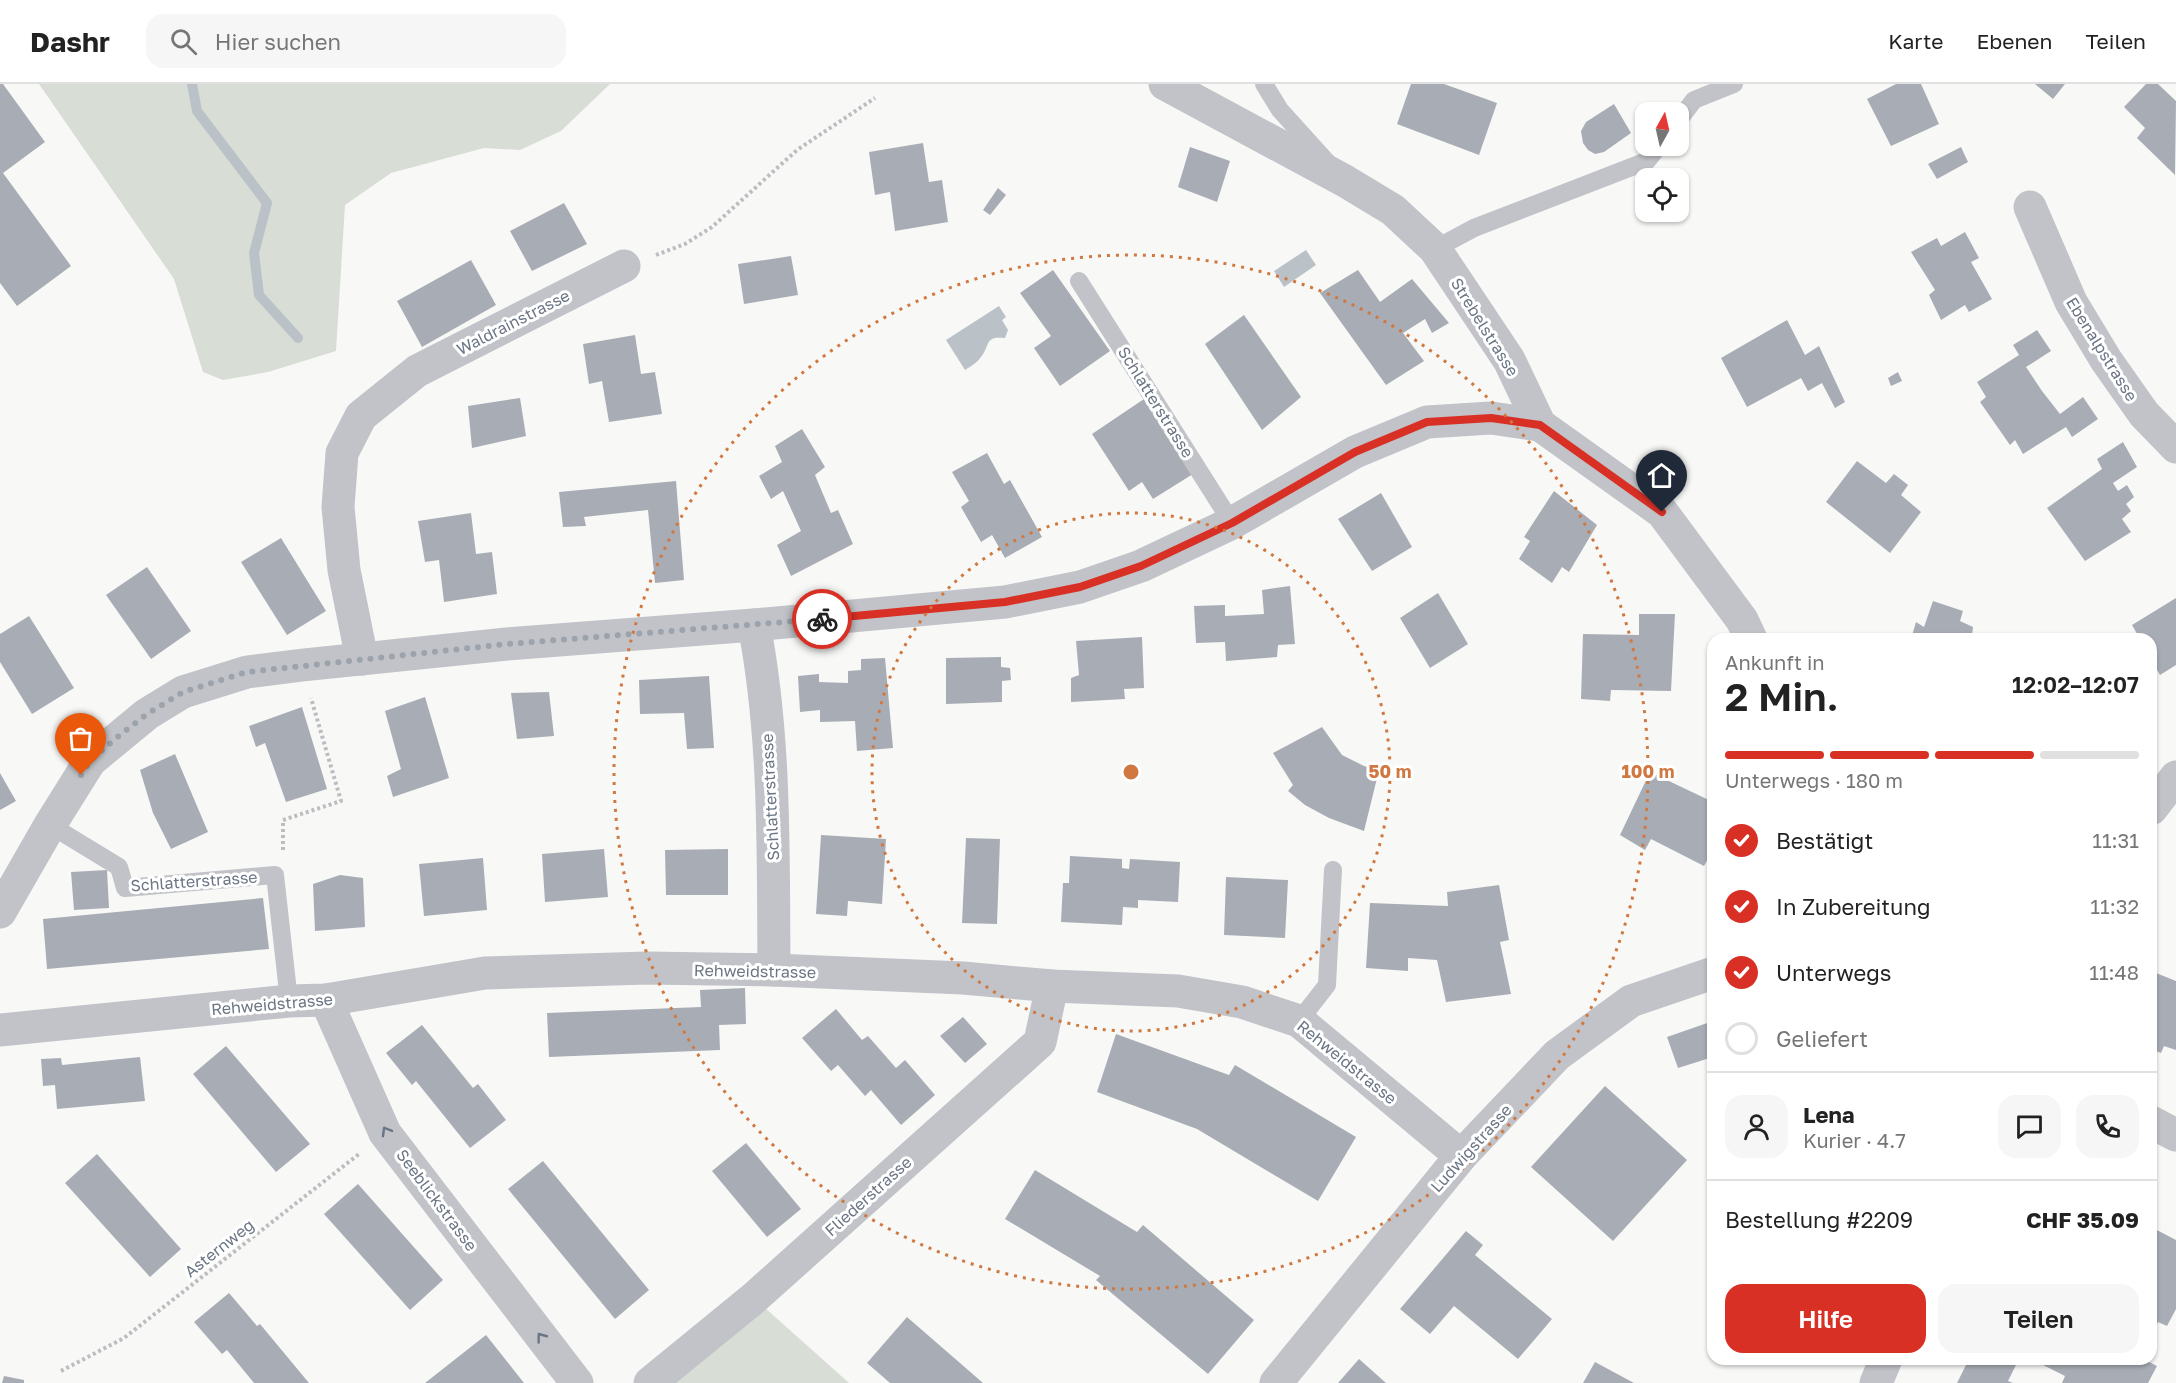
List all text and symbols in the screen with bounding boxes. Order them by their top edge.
search box [146,14,566,68]
text: Dashr [30,25,110,58]
icon: search [167,25,200,58]
text: Hier suchen [215,28,341,55]
text: Karte [1888,28,1944,54]
text: Ebenen [1977,28,2052,54]
text: Teilen [2085,28,2146,54]
north arrow [1635,102,1689,156]
map controls [1635,102,1689,222]
button: locate [1635,168,1689,222]
street label: Strebelstrasse [1447,274,1523,380]
street label: Waldrainstrasse [453,285,573,359]
street label: Ebenalpstrasse [2062,293,2142,405]
street label: Schlatterstrasse [1114,343,1198,461]
pin [1636,450,1687,512]
icon: home [1645,459,1678,492]
courier [792,589,852,649]
icon: bike [806,603,839,636]
text: Ankunft in [1725,650,1825,674]
text: 12:02–12:07 [2012,671,2139,698]
text: 2 Min. [1725,673,1839,720]
pin [55,713,106,775]
icon: bag [64,722,97,755]
street label: Schlatterstrasse [757,733,783,861]
text: 50 m [1369,760,1411,782]
text: 100 m [1622,760,1674,782]
centre of rings [1121,762,1141,782]
text: Unterwegs · 180 m [1725,768,1903,792]
icon: check [1725,824,1758,857]
text: Bestätigt [1776,827,1873,854]
text: 11:31 [2092,828,2139,852]
street label: Schlatterstrasse [130,867,258,895]
icon: check [1725,890,1758,923]
text: In Zubereitung [1776,893,1931,920]
text: 11:32 [2090,894,2139,918]
icon: check [1725,956,1758,989]
text: Unterwegs [1776,959,1892,986]
street label: Rehweidstrasse [694,960,816,982]
text: 11:48 [2089,960,2139,984]
street label: Rehweidstrasse [210,989,334,1019]
street label: Rehweidstrasse [1293,1016,1401,1108]
text: Geliefert [1776,1025,1868,1052]
button: person [1725,1095,1788,1158]
button: chat [1998,1095,2061,1158]
button: phone [2076,1095,2139,1158]
street label: Ludwigstrasse [1426,1100,1516,1196]
text: Lena [1803,1101,1855,1128]
one-way arrow [381,1127,393,1137]
text: Kurier · 4.7 [1803,1128,1906,1152]
street label: Seeblickstrasse [392,1145,482,1255]
street label: Fliederstrasse [821,1152,915,1240]
text: Bestellung #2209 [1725,1206,1913,1233]
text: CHF 35.09 [2026,1206,2139,1233]
street label: Asternweg [180,1215,258,1281]
button: Hilfe [1725,1284,1926,1353]
button: Teilen [1938,1284,2139,1353]
one-way arrow [537,1332,548,1343]

